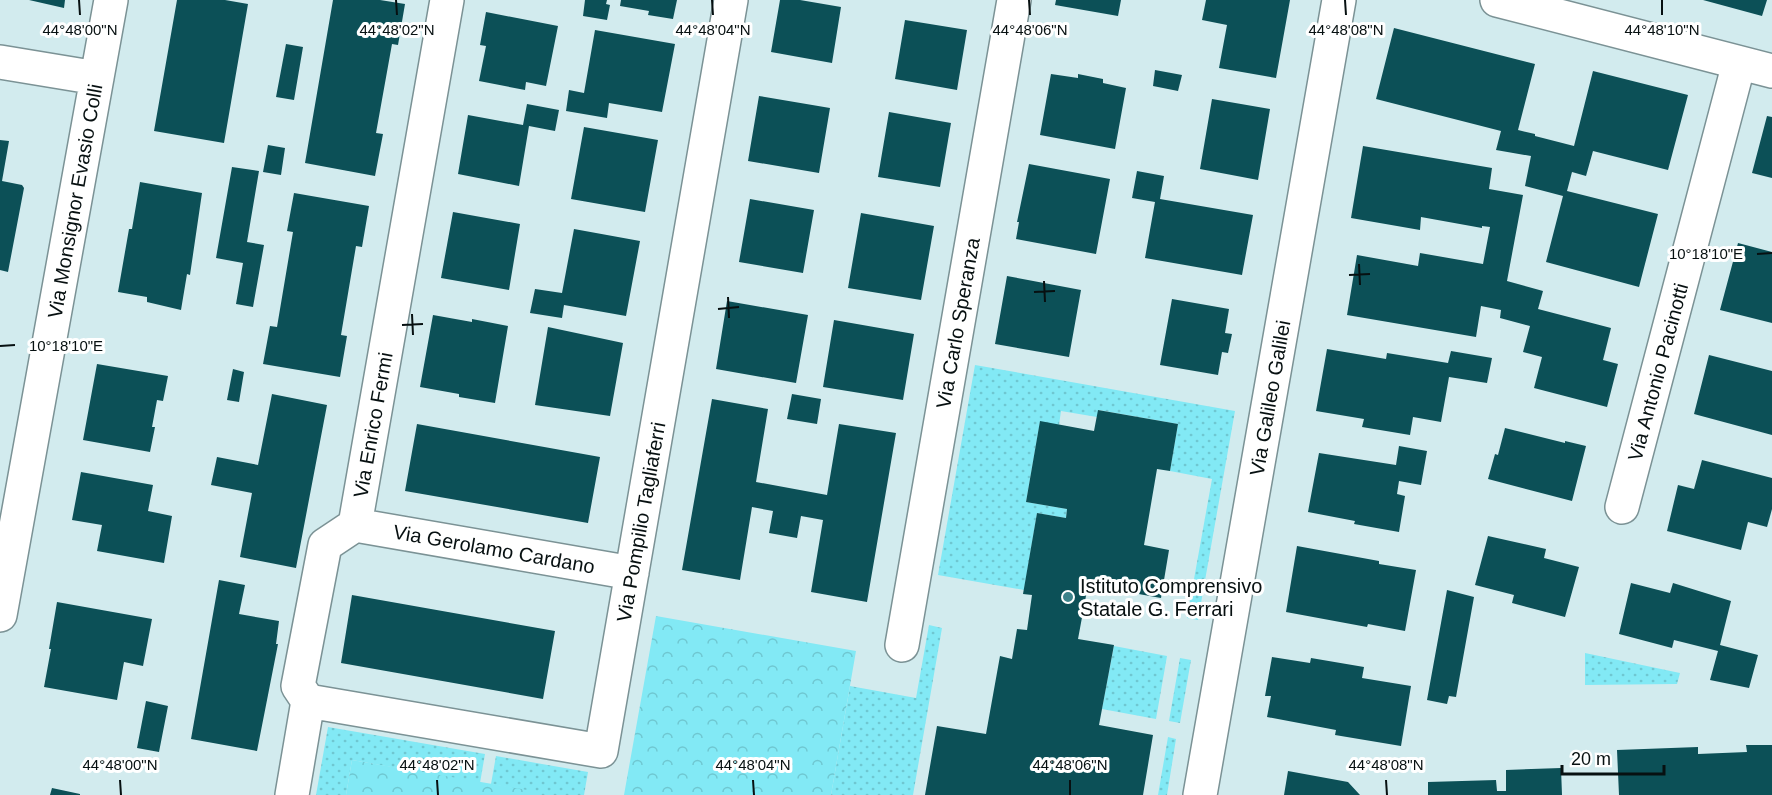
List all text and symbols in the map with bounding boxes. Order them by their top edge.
text: 44°48'00"N [42,21,118,38]
text: 44°48'02"N [359,21,435,38]
text: 44°48'04"N [675,21,751,38]
text: 44°48'06"N [992,21,1068,38]
text: 44°48'08"N [1308,21,1384,38]
text: 44°48'10"N [1624,21,1700,38]
street label: Via Monsignor Evasio Colli [44,82,106,320]
street label: Via Carlo Speranza [932,235,984,410]
text: 10°18'10"E [1669,245,1743,262]
street label: Via Antonio Pacinotti [1624,281,1692,463]
street label: Via Galileo Galilei [1245,319,1295,477]
text: 10°18'10"E [29,337,103,354]
street label: Via Enrico Fermi [349,350,397,500]
street label: Via Pompilio Tagliaferri [613,420,669,624]
street label: Via Gerolamo Cardano [392,520,596,578]
place label: Istituto Comprensivo Statale G. Ferrari [1080,575,1262,620]
marker: Istituto Comprensivo Statale G. Ferrari [1061,590,1075,604]
scale bar [1562,738,1664,776]
text: 20 m [1571,749,1611,769]
text: 44°48'00"N [82,756,158,773]
text: 44°48'02"N [399,756,475,773]
text: 44°48'04"N [715,756,791,773]
text: 44°48'06"N [1032,756,1108,773]
text: 44°48'08"N [1348,756,1424,773]

